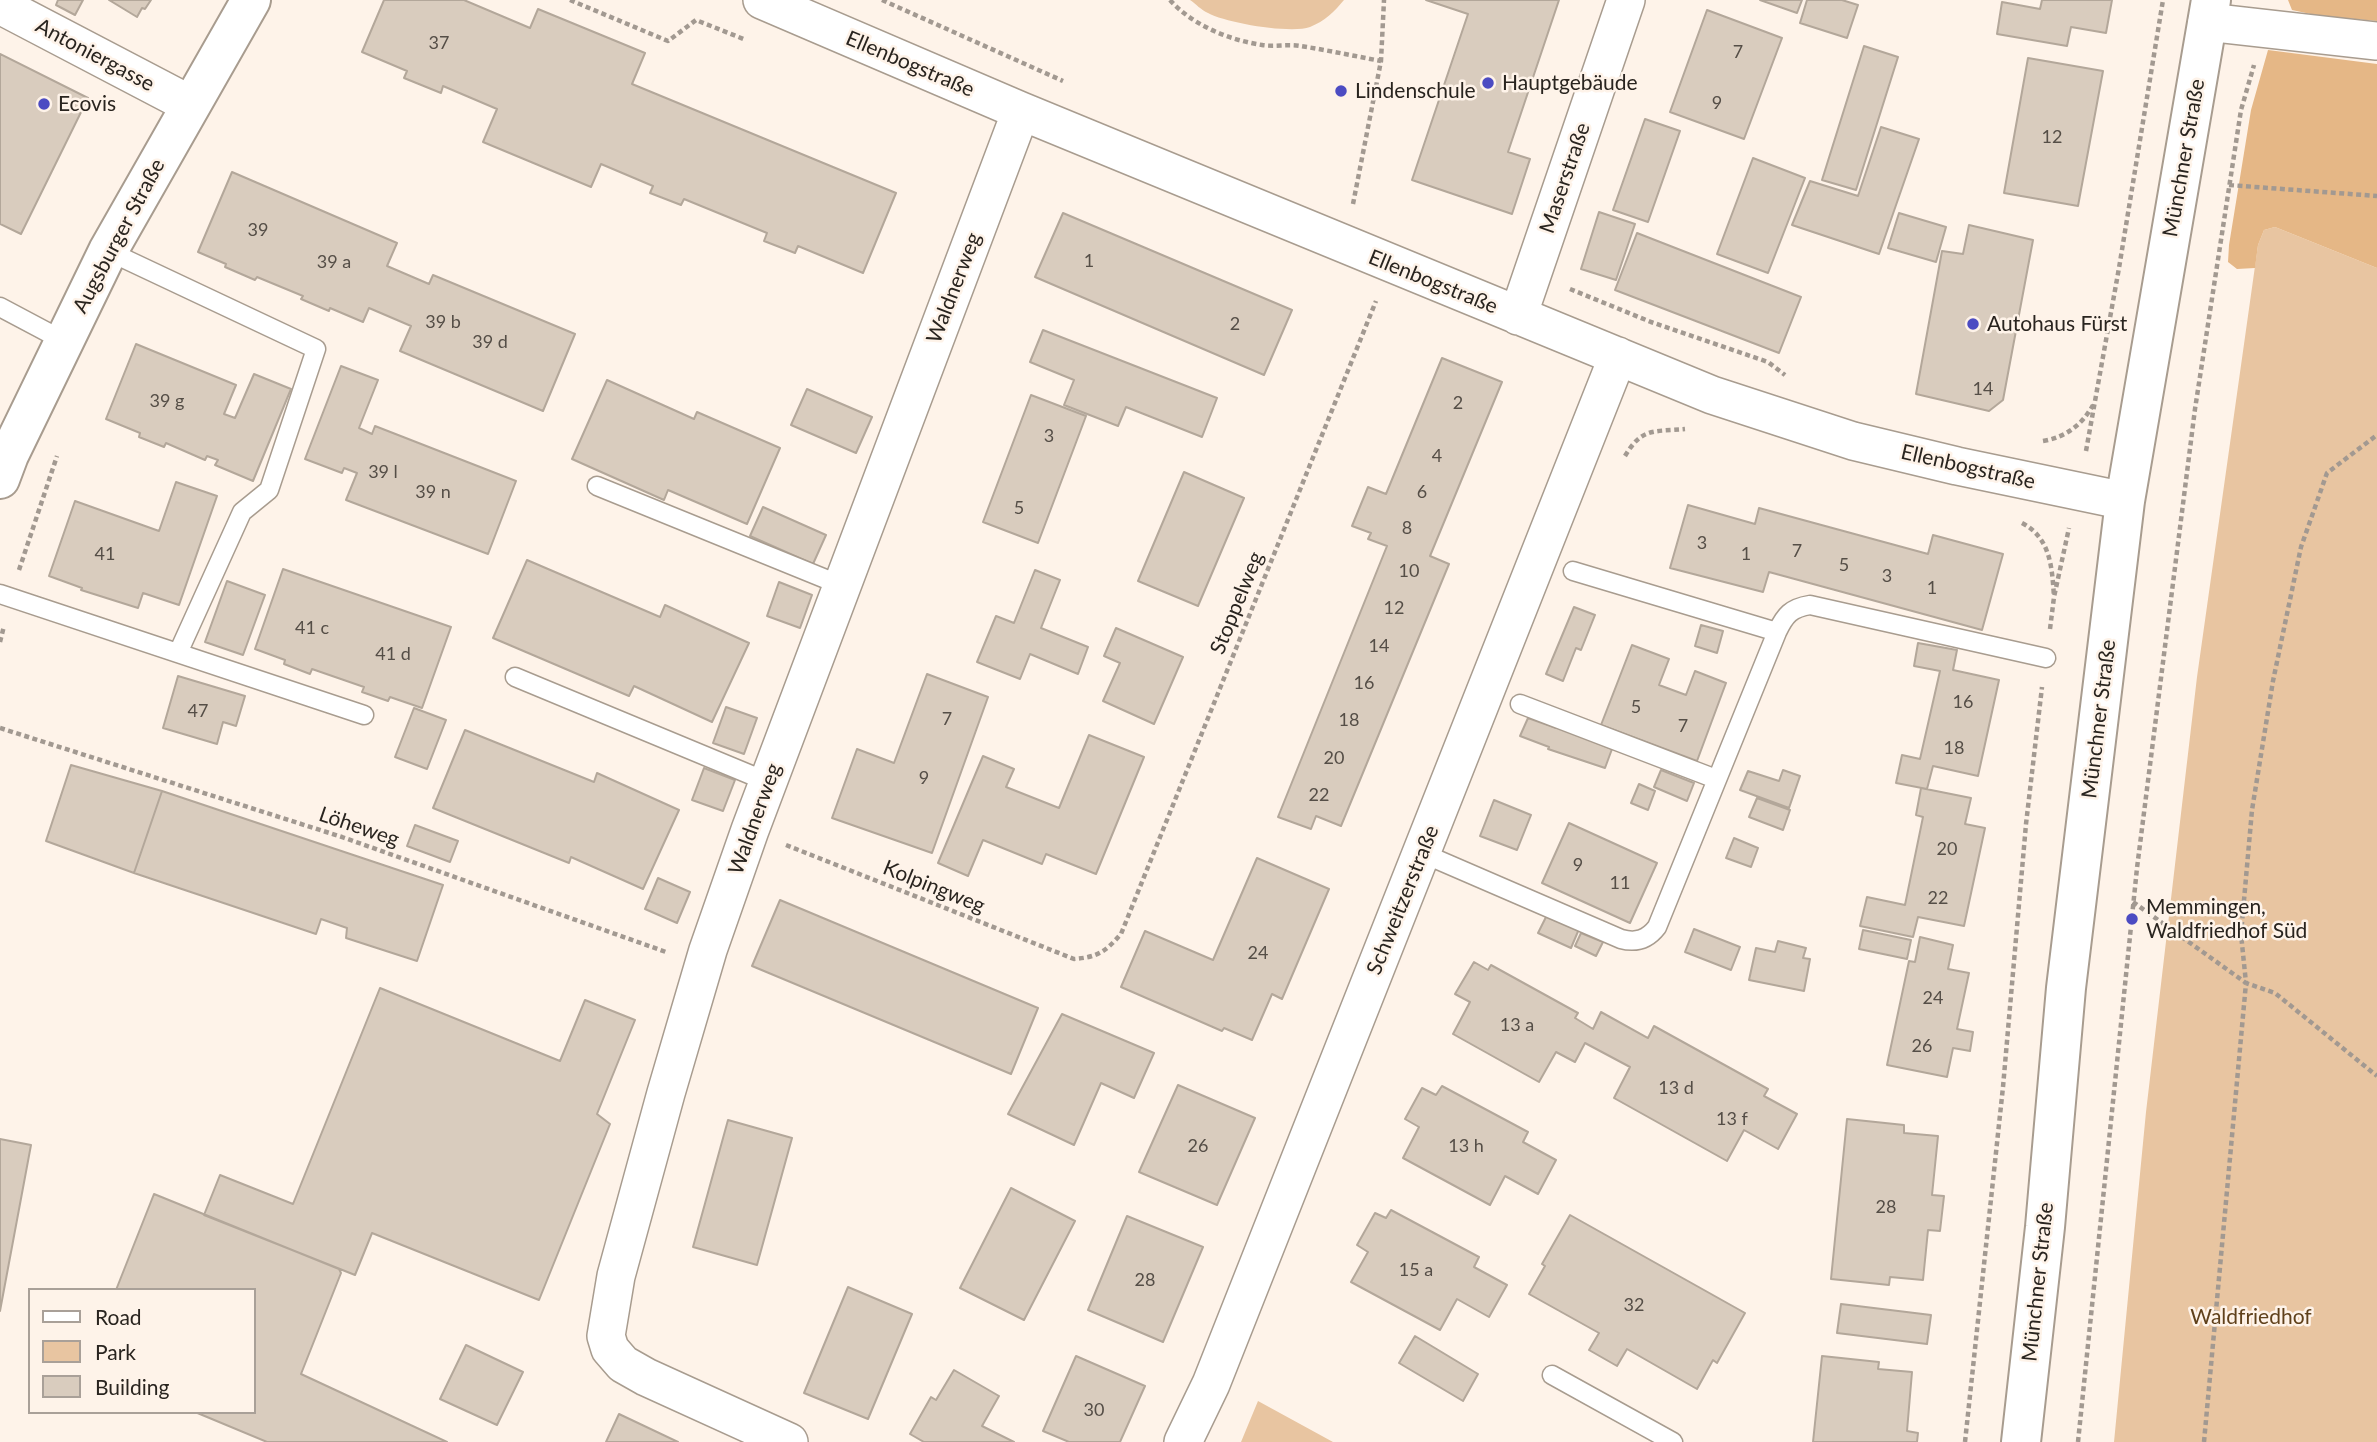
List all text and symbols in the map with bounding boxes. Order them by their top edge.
street label: Antoniergasse [31,13,159,97]
street label: Ellenbogstraße [842,26,978,102]
house number: 37 [429,32,449,54]
house number: 7 [1733,41,1743,63]
place label: Hauptgebäude [1502,70,1638,96]
marker: Hauptgebäude [1480,75,1496,91]
street label: Münchner Straße [2158,77,2210,239]
place label: Lindenschule [1355,78,1476,104]
marker: Lindenschule [1333,83,1349,99]
place label: Ecovis [58,91,116,117]
house number: 9 [1712,92,1722,114]
marker: Ecovis [36,96,52,112]
street label: Maserstraße [1534,119,1596,237]
house number: 12 [2042,126,2062,148]
street label: Augsburger Straße [68,155,170,317]
house number: 39 [248,219,268,241]
street label: Waldnerweg [921,229,987,347]
street label: Ellenbogstraße [1365,245,1501,319]
house number: 1 [1084,250,1094,272]
house number: 39 a [317,251,351,273]
house number: 39 b [425,311,461,333]
place label: Autohaus Fürst [1987,311,2127,337]
house number: 2 [1230,313,1240,335]
marker: Autohaus Fürst [1965,316,1981,332]
house number: 39 d [472,331,508,353]
house number: 14 [1973,378,1993,400]
house number: 39 g [150,390,184,412]
house number: 2 [1453,392,1463,414]
house number: 3 [1044,425,1054,447]
street label: Ellenbogstraße [1898,439,2038,495]
house number: 4 [1432,445,1442,467]
house number: 39 l [368,461,398,483]
house number: 39 n [415,481,451,503]
house number: 6 [1417,481,1427,503]
house number: 5 [1014,497,1024,519]
house number: 8 [1402,517,1412,539]
house number: 3 [1697,532,1707,554]
house number: 7 [1792,540,1802,562]
house number: 41 [95,543,115,565]
house number: 1 [1741,543,1751,565]
street label: Stoppelweg [1205,548,1269,658]
house number: 5 [1839,554,1849,576]
house number: 10 [1399,560,1419,582]
house number: 3 [1882,565,1892,587]
house number: 1 [1927,577,1937,599]
house number: 12 [1384,597,1404,619]
house number: 41 c [295,617,329,639]
house number: 14 [1369,635,1389,657]
street label: Münchner Straße [2077,638,2121,800]
house number: 41 d [375,643,411,665]
house number: 16 [1354,672,1374,694]
house number: 16 [1953,691,1973,713]
house number: 5 [1631,696,1641,718]
house number: 47 [188,700,208,722]
house number: 7 [942,708,952,730]
house number: 18 [1339,709,1359,731]
house number: 7 [1678,715,1688,737]
house number: 18 [1944,737,1964,759]
house number: 20 [1324,747,1344,769]
street label: Waldnerweg [723,760,787,878]
house number: 9 [919,767,929,789]
house number: 22 [1309,784,1329,806]
street label: Löheweg [316,802,402,852]
street label: Schweitzerstraße [1362,822,1444,978]
house number: 20 [1937,838,1957,860]
house number: 9 [1573,854,1583,876]
street label: Kolpingweg [879,855,989,919]
house number: 11 [1610,872,1630,894]
house number: 22 [1928,887,1948,909]
place label: Memmingen, Waldfriedhof Süd [2146,894,2307,944]
marker: Memmingen, Waldfriedhof Süd [2124,911,2140,927]
house number: 24 [1248,942,1268,964]
house number: 24 [1923,987,1943,1009]
house number: 13 a [1500,1014,1534,1036]
house number: 26 [1912,1035,1932,1057]
house number: 13 d [1658,1077,1694,1099]
house number: 13 f [1716,1108,1748,1130]
house number: 26 [1188,1135,1208,1157]
house number: 13 h [1448,1135,1484,1157]
house number: 28 [1876,1196,1896,1218]
street label: Münchner Straße [2017,1201,2059,1363]
house number: 15 a [1399,1259,1433,1281]
house number: 28 [1135,1269,1155,1291]
legend [28,1288,256,1414]
house number: 32 [1624,1294,1644,1316]
text: Road [95,1304,142,1329]
park label: Waldfriedhof [2190,1304,2312,1330]
text: Park [95,1339,136,1364]
text: Building [95,1374,170,1399]
house number: 30 [1084,1399,1104,1421]

